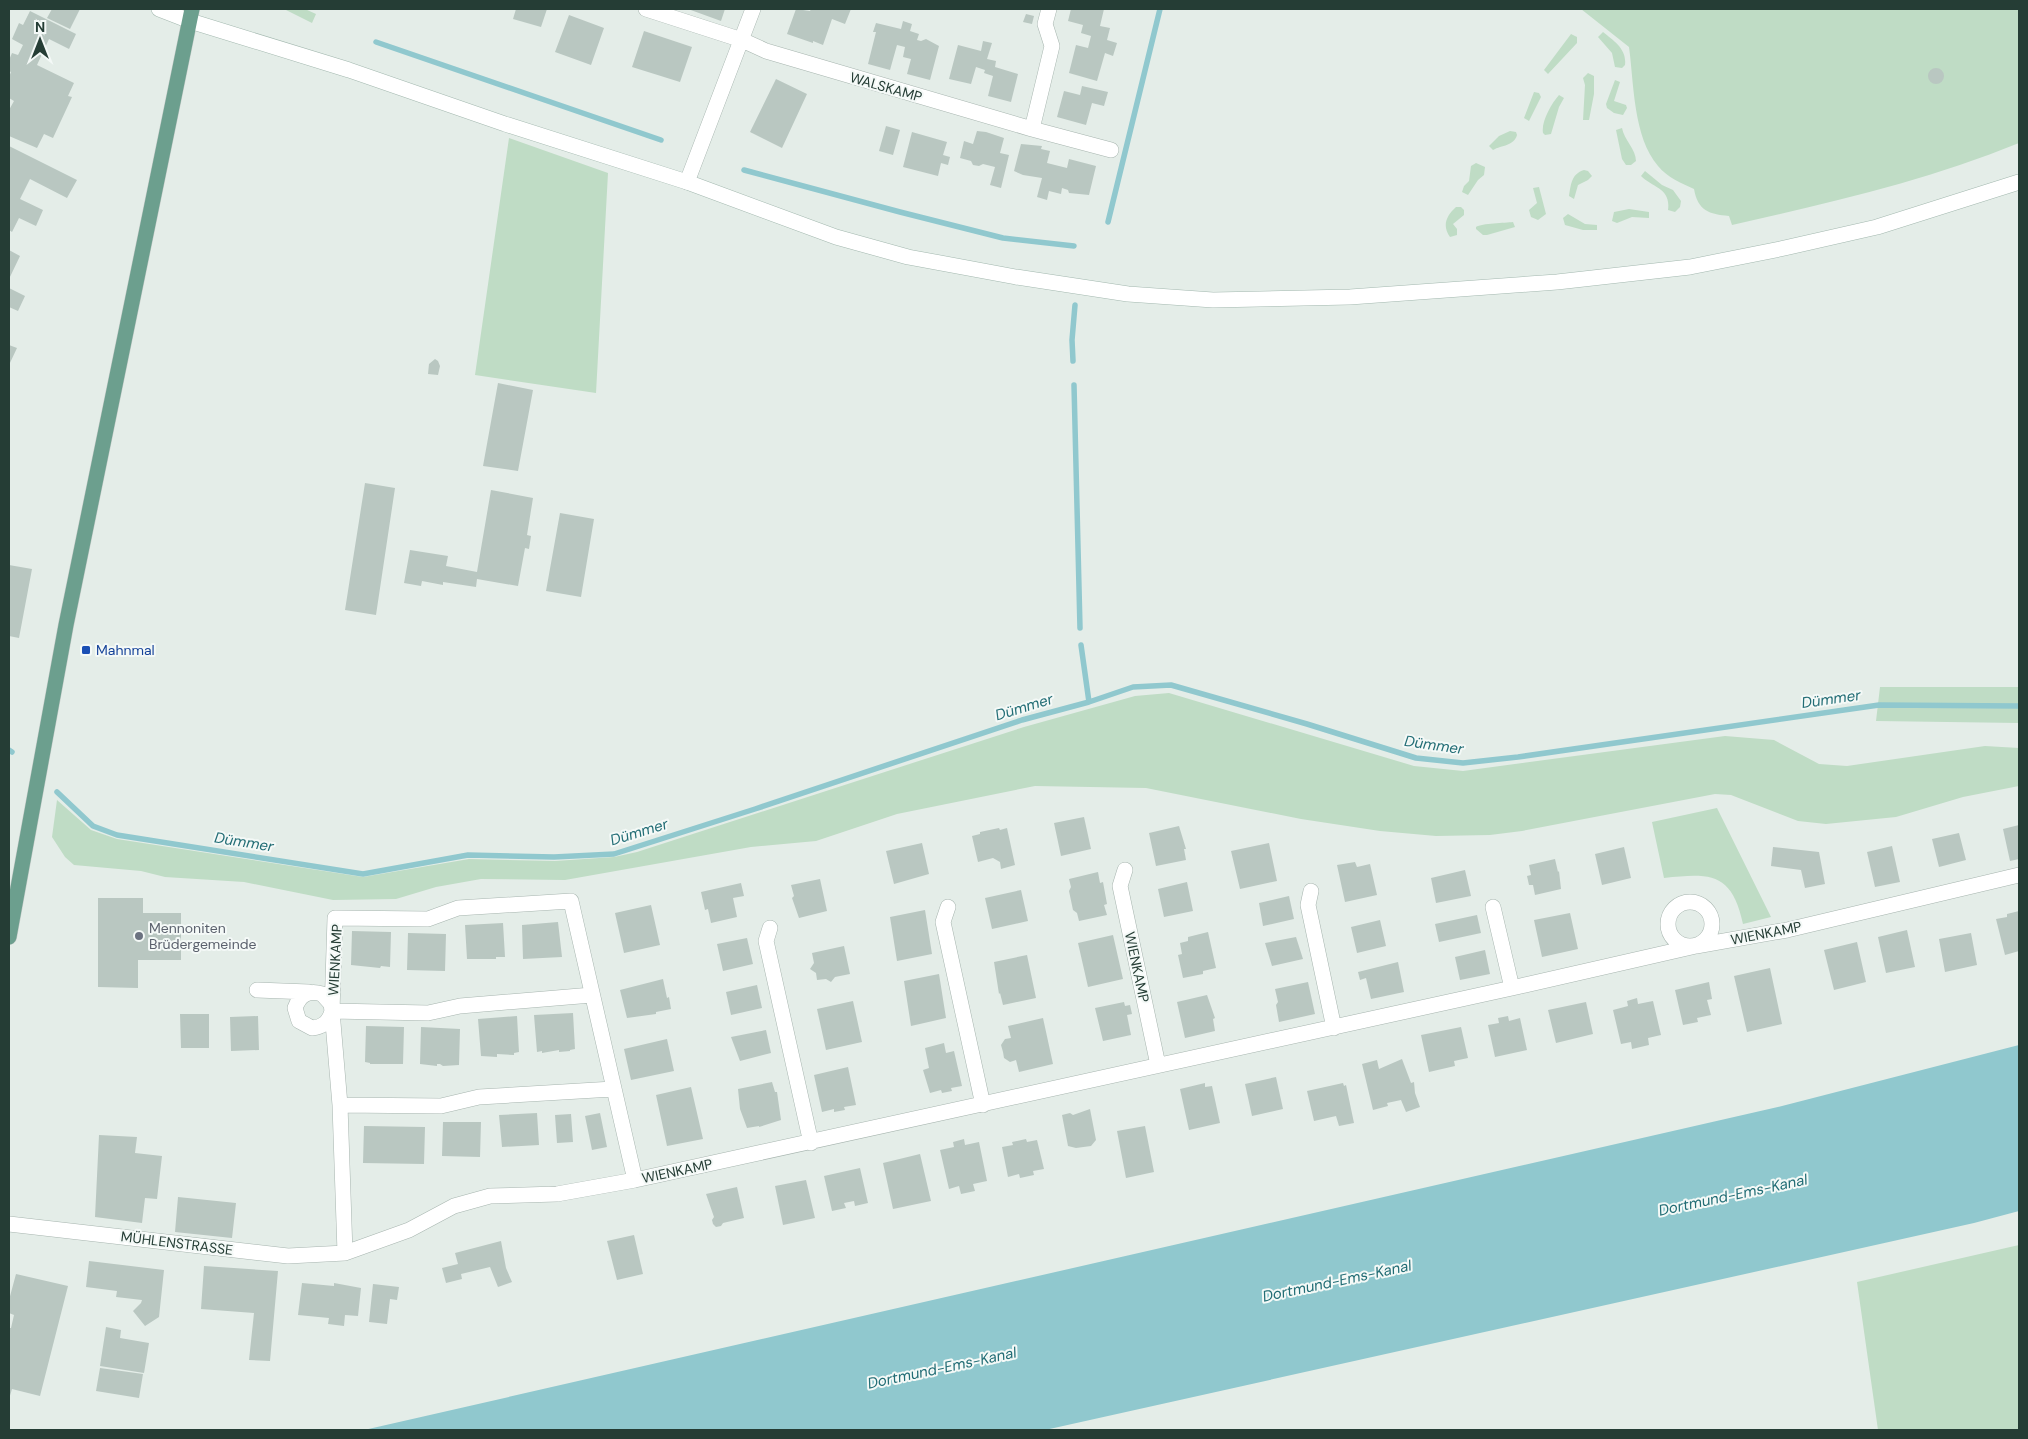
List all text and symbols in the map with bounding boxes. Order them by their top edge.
north arrow [15,15,65,65]
text: N [35,18,45,36]
street label: WALSKAMP [848,68,924,106]
place label: Mahnmal [96,641,155,659]
marker: Mahnmal [80,644,92,656]
water label: Dümmer [1800,685,1862,713]
water label: Dümmer [993,689,1056,725]
water label: Dümmer [1403,731,1465,759]
water label: Dümmer [608,814,671,850]
water label: Dümmer [213,827,275,857]
street label: WIENKAMP [1729,917,1803,949]
place label: Mennoniten Brüdergemeinde [149,919,256,953]
street label: WIENKAMP [324,924,346,996]
marker: Mennoniten Brüdergemeinde [133,930,145,942]
street label: WIENKAMP [1121,930,1153,1004]
street label: WIENKAMP [640,1155,714,1187]
water label: Dortmund-Ems-Kanal [1657,1169,1810,1221]
street label: MÜHLENSTRASSE [120,1227,234,1259]
water label: Dortmund-Ems-Kanal [1261,1255,1414,1307]
water label: Dortmund-Ems-Kanal [866,1342,1019,1394]

